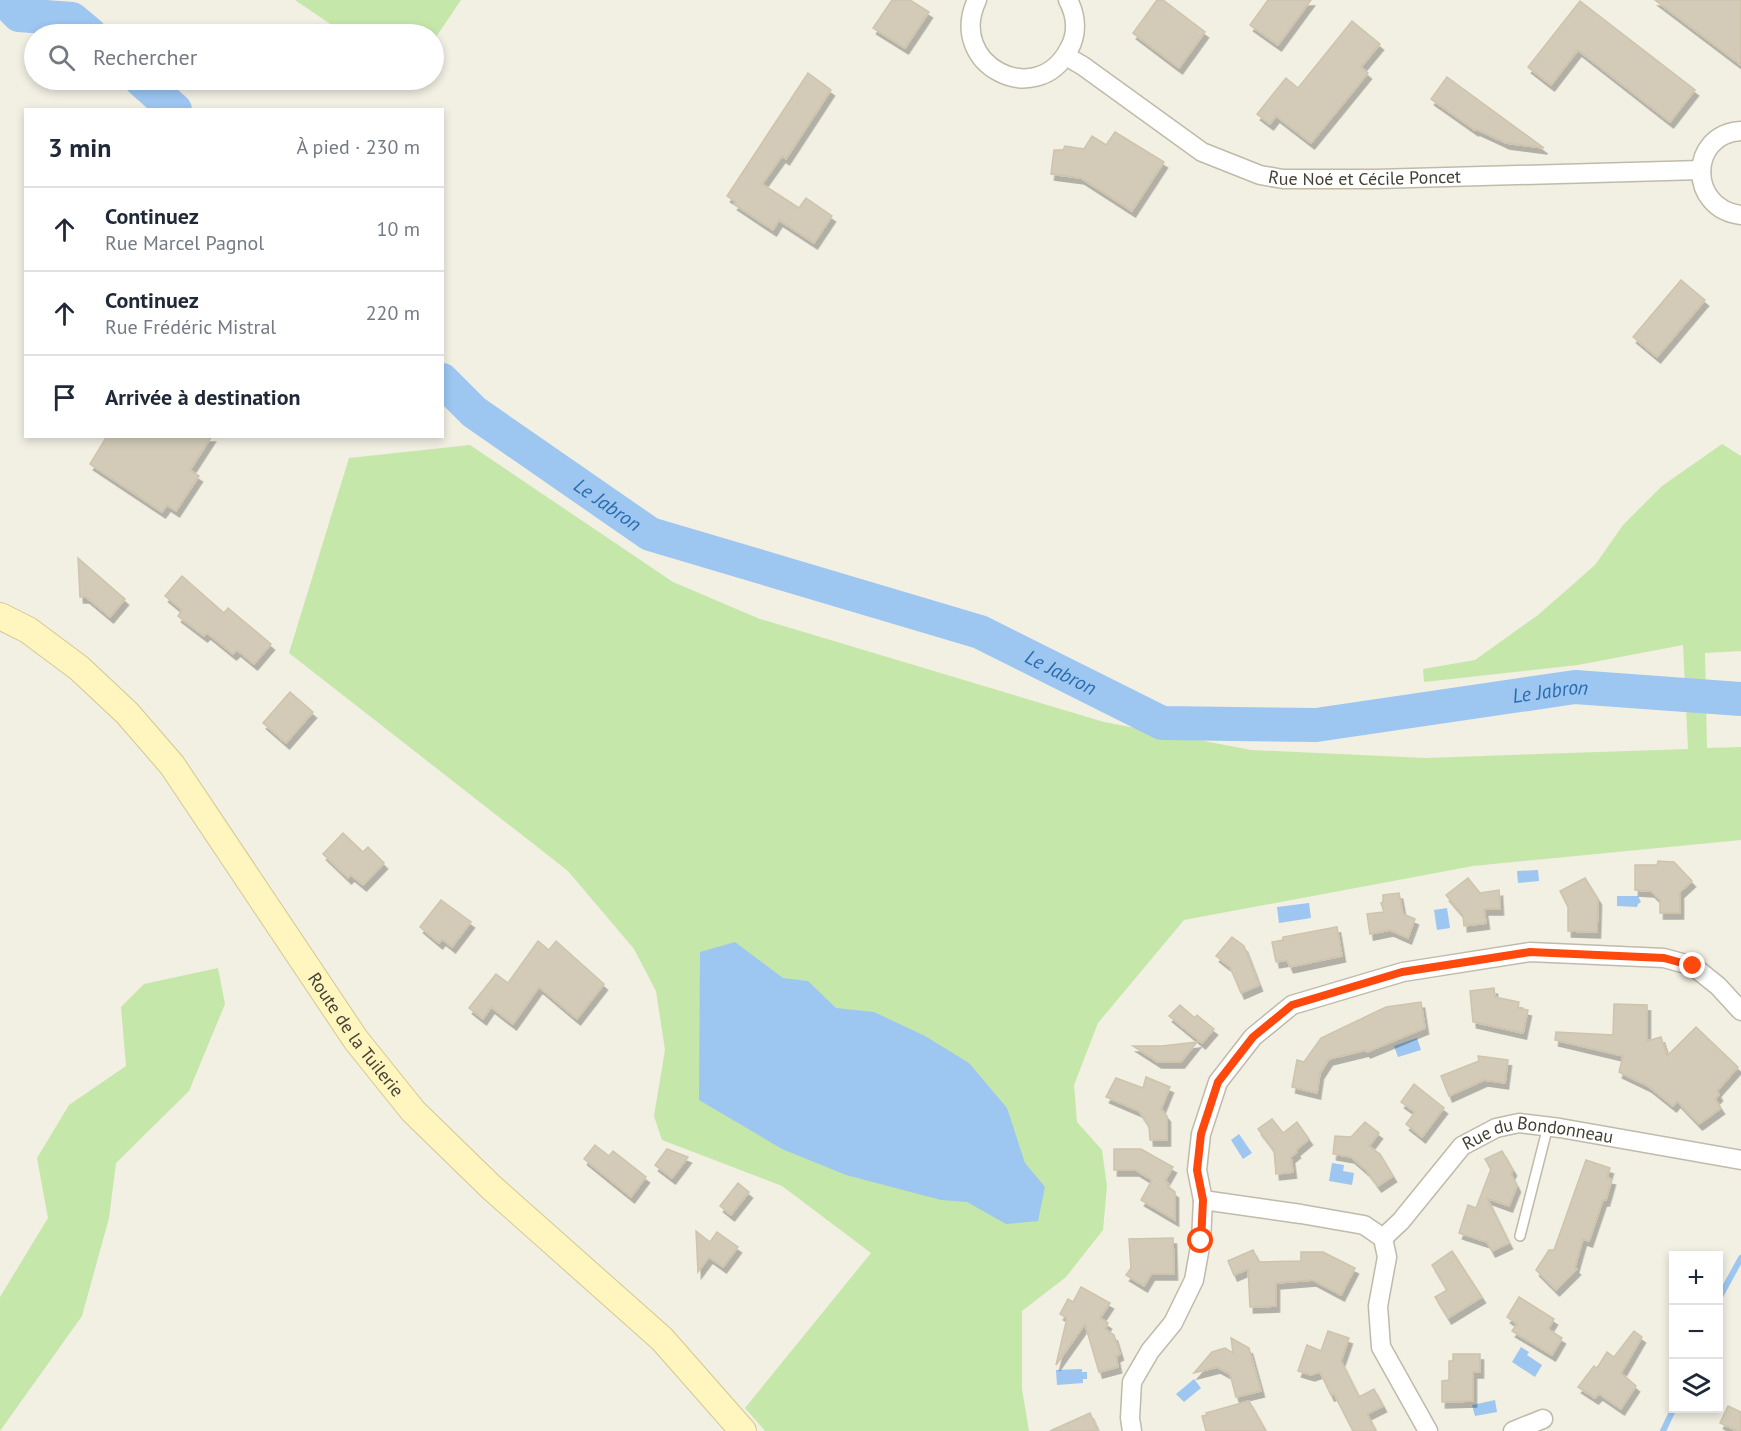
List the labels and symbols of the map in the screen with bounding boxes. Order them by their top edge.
street label: Rue Noé et Cécile Poncet [1267,165,1461,190]
water label: Le Jabron [569,472,647,537]
water label: Le Jabron [1021,644,1101,701]
water label: Le Jabron [1511,674,1589,709]
route end [1679,952,1705,978]
street label: Route de la Tuilerie [303,968,409,1101]
street label: Rue du Bondonneau [1458,1111,1615,1155]
route start [1187,1227,1213,1253]

